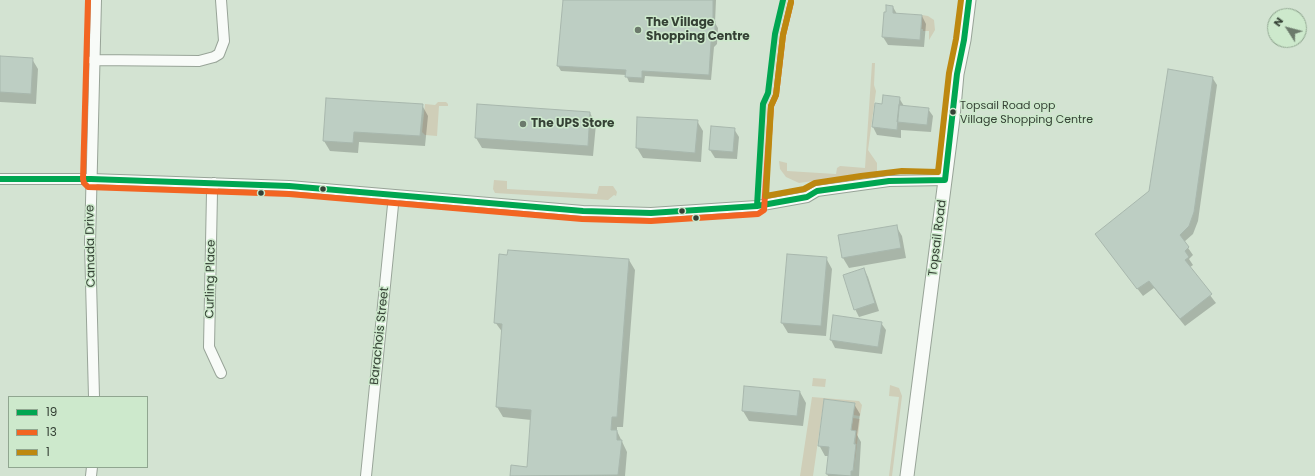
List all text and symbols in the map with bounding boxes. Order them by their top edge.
north arrow [1267,8,1307,48]
text: N [1269,13,1287,30]
place label: The Village Shopping Centre [646,16,750,44]
marker: The Village Shopping Centre [633,25,643,35]
place label: Topsail Road opp Village Shopping Centre [960,99,1093,125]
marker: Topsail Road opp Village Shopping Centre [948,107,958,117]
place label: The UPS Store [531,117,614,131]
marker: The UPS Store [518,119,528,129]
unlabelled marker [318,184,328,194]
unlabelled marker [256,188,266,198]
street label: Topsail Road [926,199,950,277]
street label: Canada Drive [83,205,99,287]
unlabelled marker [677,206,687,216]
unlabelled marker [691,213,701,223]
street label: Curling Place [203,239,219,319]
street label: Barachois Street [368,286,392,386]
legend [8,396,148,468]
text: 19 [46,403,57,420]
text: 13 [46,423,57,440]
text: 1 [46,443,50,460]

